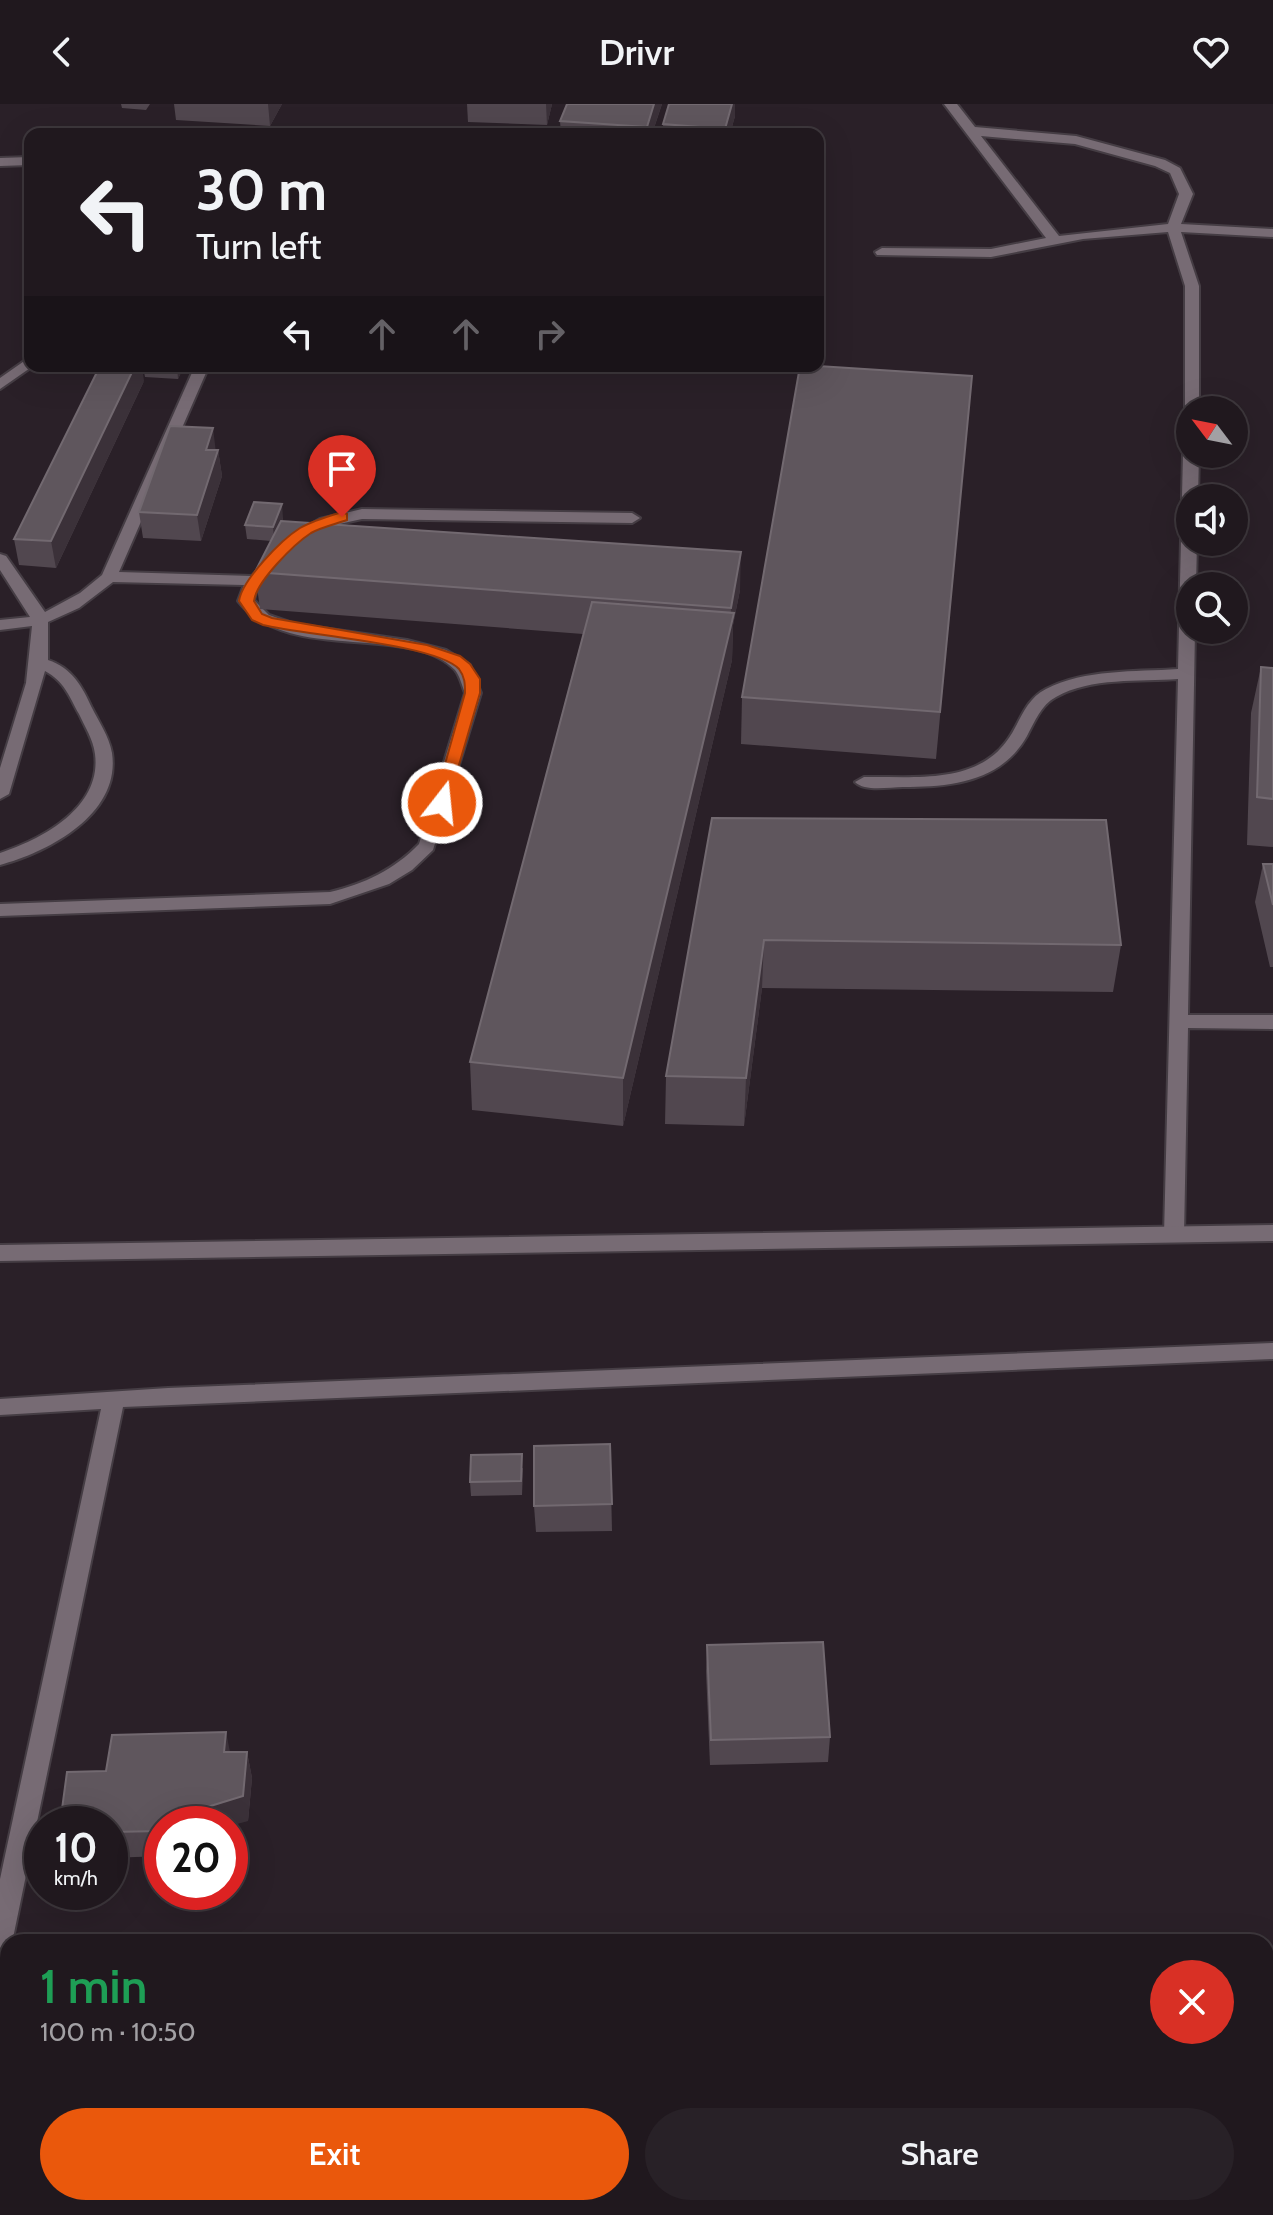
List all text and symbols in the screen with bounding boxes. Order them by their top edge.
icon: back [40,30,84,74]
text: Drivr [599,30,674,74]
icon: heart [1189,30,1233,74]
text: 30 m [196,156,327,224]
icon: left [64,160,168,264]
text: Turn left [196,224,321,268]
icon: left [276,312,320,356]
icon: ahead [360,312,404,356]
icon: ahead [444,312,488,356]
icon: right [528,312,572,356]
north arrow [1176,396,1248,468]
map controls [1176,396,1248,644]
pin [308,435,376,517]
icon: arrive [320,447,364,491]
button: sound [1176,484,1248,556]
button: search [1176,572,1248,644]
position arrow [400,761,484,845]
speed limit sign: 20 [144,1806,248,1910]
text: 10 [55,1823,98,1872]
text: km/h [54,1866,98,1890]
text: 1 min [40,1957,147,2015]
button: close [1150,1960,1234,2044]
text: 100 m · 10:50 [40,2016,196,2048]
button: Exit [40,2108,629,2200]
button: Share [645,2108,1234,2200]

